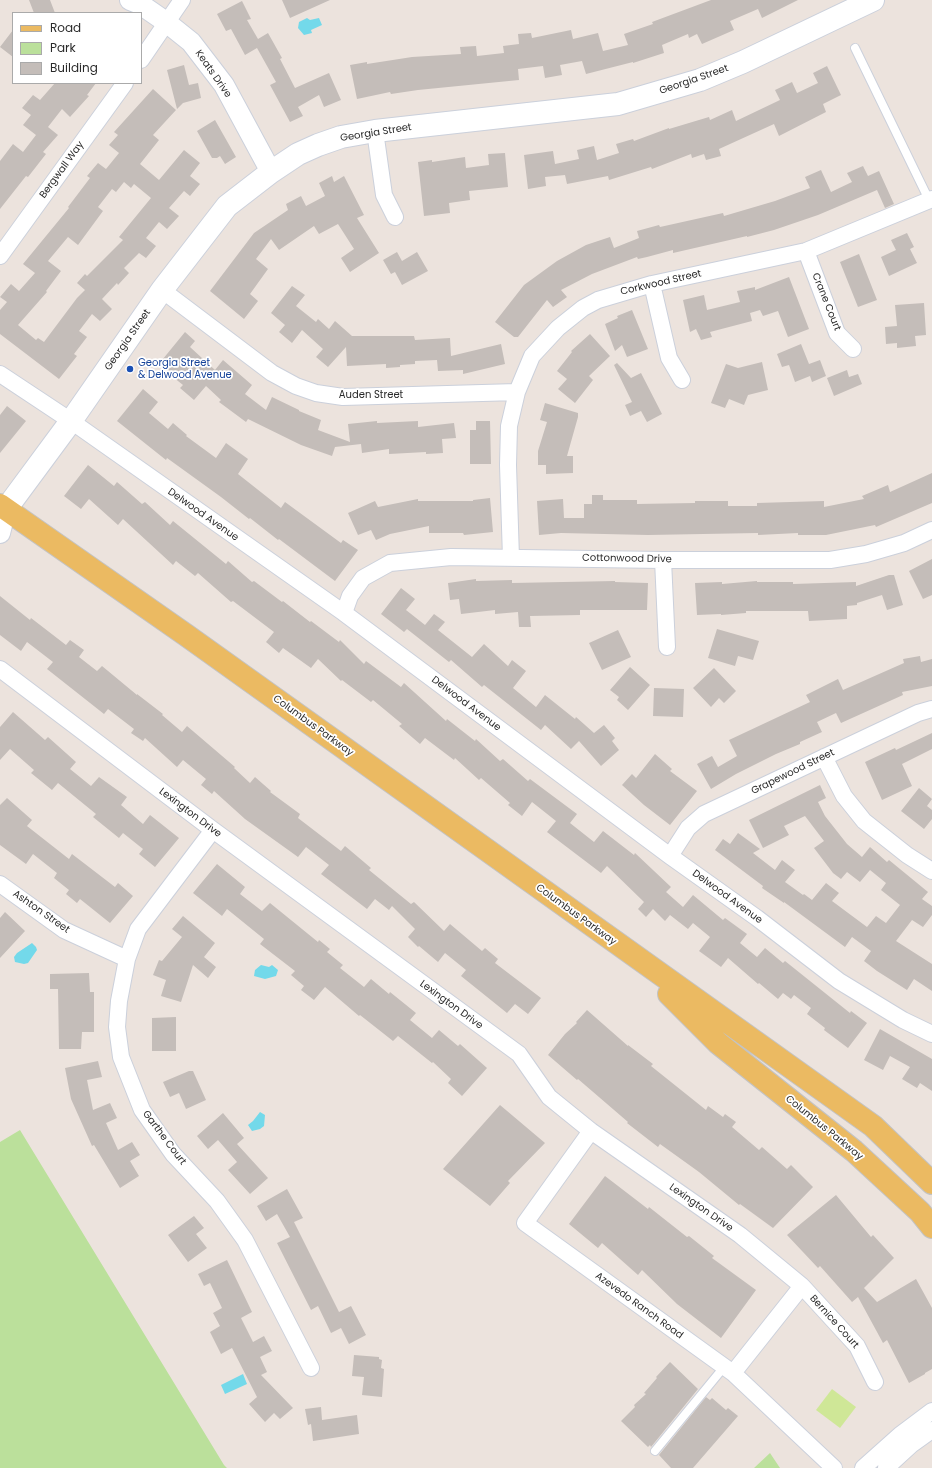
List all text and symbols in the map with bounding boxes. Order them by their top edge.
legend [12,12,142,84]
text: Road [50,19,81,36]
text: Park [50,39,76,56]
street label: Keats Drive [192,48,234,100]
text: Building [50,59,98,76]
street label: Georgia Street [658,63,730,97]
street label: Georgia Street [339,121,413,145]
street label: Bergwall Way [37,139,87,201]
street label: Corkwood Street [619,268,703,298]
street label: Crane Court [809,271,843,333]
street label: Georgia Street [102,307,154,373]
place label: Georgia Street & Delwood Avenue [138,357,232,380]
marker: Georgia Street & Delwood Avenue [125,364,135,374]
street label: Auden Street [339,389,403,401]
street label: Delwood Avenue [165,486,241,544]
street label: Cottonwood Drive [582,552,672,566]
street label: Delwood Avenue [429,674,503,734]
street label: Columbus Parkway [270,693,356,759]
street label: Grapewood Street [750,747,836,797]
street label: Lexington Drive [156,786,224,840]
street label: Delwood Avenue [690,868,764,926]
street label: Columbus Parkway [533,882,619,948]
street label: Ashton Street [10,888,72,936]
street label: Lexington Drive [417,978,485,1032]
street label: Columbus Parkway [783,1093,865,1163]
street label: Garthe Court [140,1108,188,1168]
street label: Lexington Drive [667,1182,735,1234]
street label: Azevedo Ranch Road [593,1270,685,1342]
street label: Bernice Court [807,1293,861,1351]

